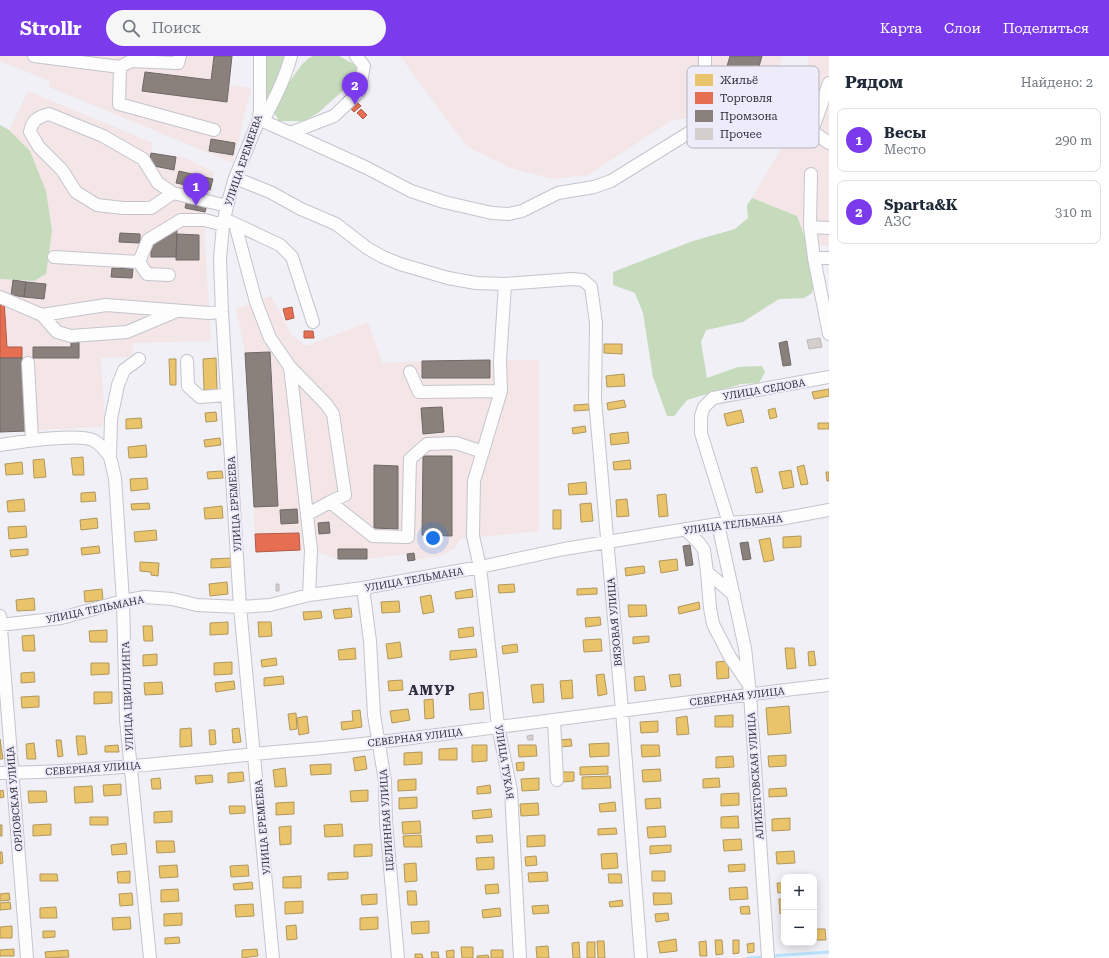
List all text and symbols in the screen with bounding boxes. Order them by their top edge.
search box [106,10,386,46]
text: Strollr [20,17,82,40]
icon: search [120,17,142,39]
text: Поиск [152,19,201,37]
text: Карта [880,20,922,36]
text: Слои [944,20,981,36]
text: Поделиться [1003,20,1089,36]
legend [687,66,819,148]
pin: 2 [342,72,368,105]
text: Рядом [845,72,903,92]
text: Жильё [720,74,758,87]
text: Найдено: 2 [1021,75,1093,90]
text: Торговля [720,92,772,105]
text: Промзона [720,110,778,123]
street label: УЛИЦА ЕРЕМЕЕВА [223,113,264,207]
text: Весы [884,124,926,142]
text: Прочее [720,128,762,141]
text: 1 [855,133,863,148]
text: 290 m [1055,133,1092,148]
text: Место [884,142,926,157]
pin: 1 [183,173,209,206]
text: Sparta&K [884,196,958,214]
text: 2 [855,205,863,220]
text: 310 m [1055,205,1092,220]
text: АЗС [884,214,911,229]
street label: УЛИЦА СЕДОВА [722,377,806,402]
street label: УЛИЦА ЕРЕМЕЕВА [226,456,243,552]
street label: УЛИЦА ТЕЛЬМАНА [683,513,783,536]
your location [423,528,443,548]
street label: УЛИЦА ТЕЛЬМАНА [364,565,464,594]
street label: ВЯЗОВАЯ УЛИЦА [605,577,624,667]
street label: УЛИЦА ТЕЛЬМАНА [45,594,145,625]
street label: УЛИЦА ЦВИЛЛИНГА [120,641,135,751]
district label: АМУР [408,682,456,698]
street label: СЕВЕРНАЯ УЛИЦА [689,685,785,708]
street label: АЛИХЕТОВСКАЯ УЛИЦА [746,712,765,840]
street label: УЛИЦА ТУКАЯ [493,724,516,800]
street label: СЕВЕРНАЯ УЛИЦА [367,726,463,749]
street label: ОРЛОВСКАЯ УЛИЦА [4,746,25,852]
street label: СЕВЕРНАЯ УЛИЦА [45,760,141,777]
street label: ЦЕЛИННАЯ УЛИЦА [377,769,396,871]
street label: УЛИЦА ЕРЕМЕЕВА [253,779,272,875]
map controls [781,874,817,946]
button: + [781,874,817,910]
button: − [781,910,817,946]

